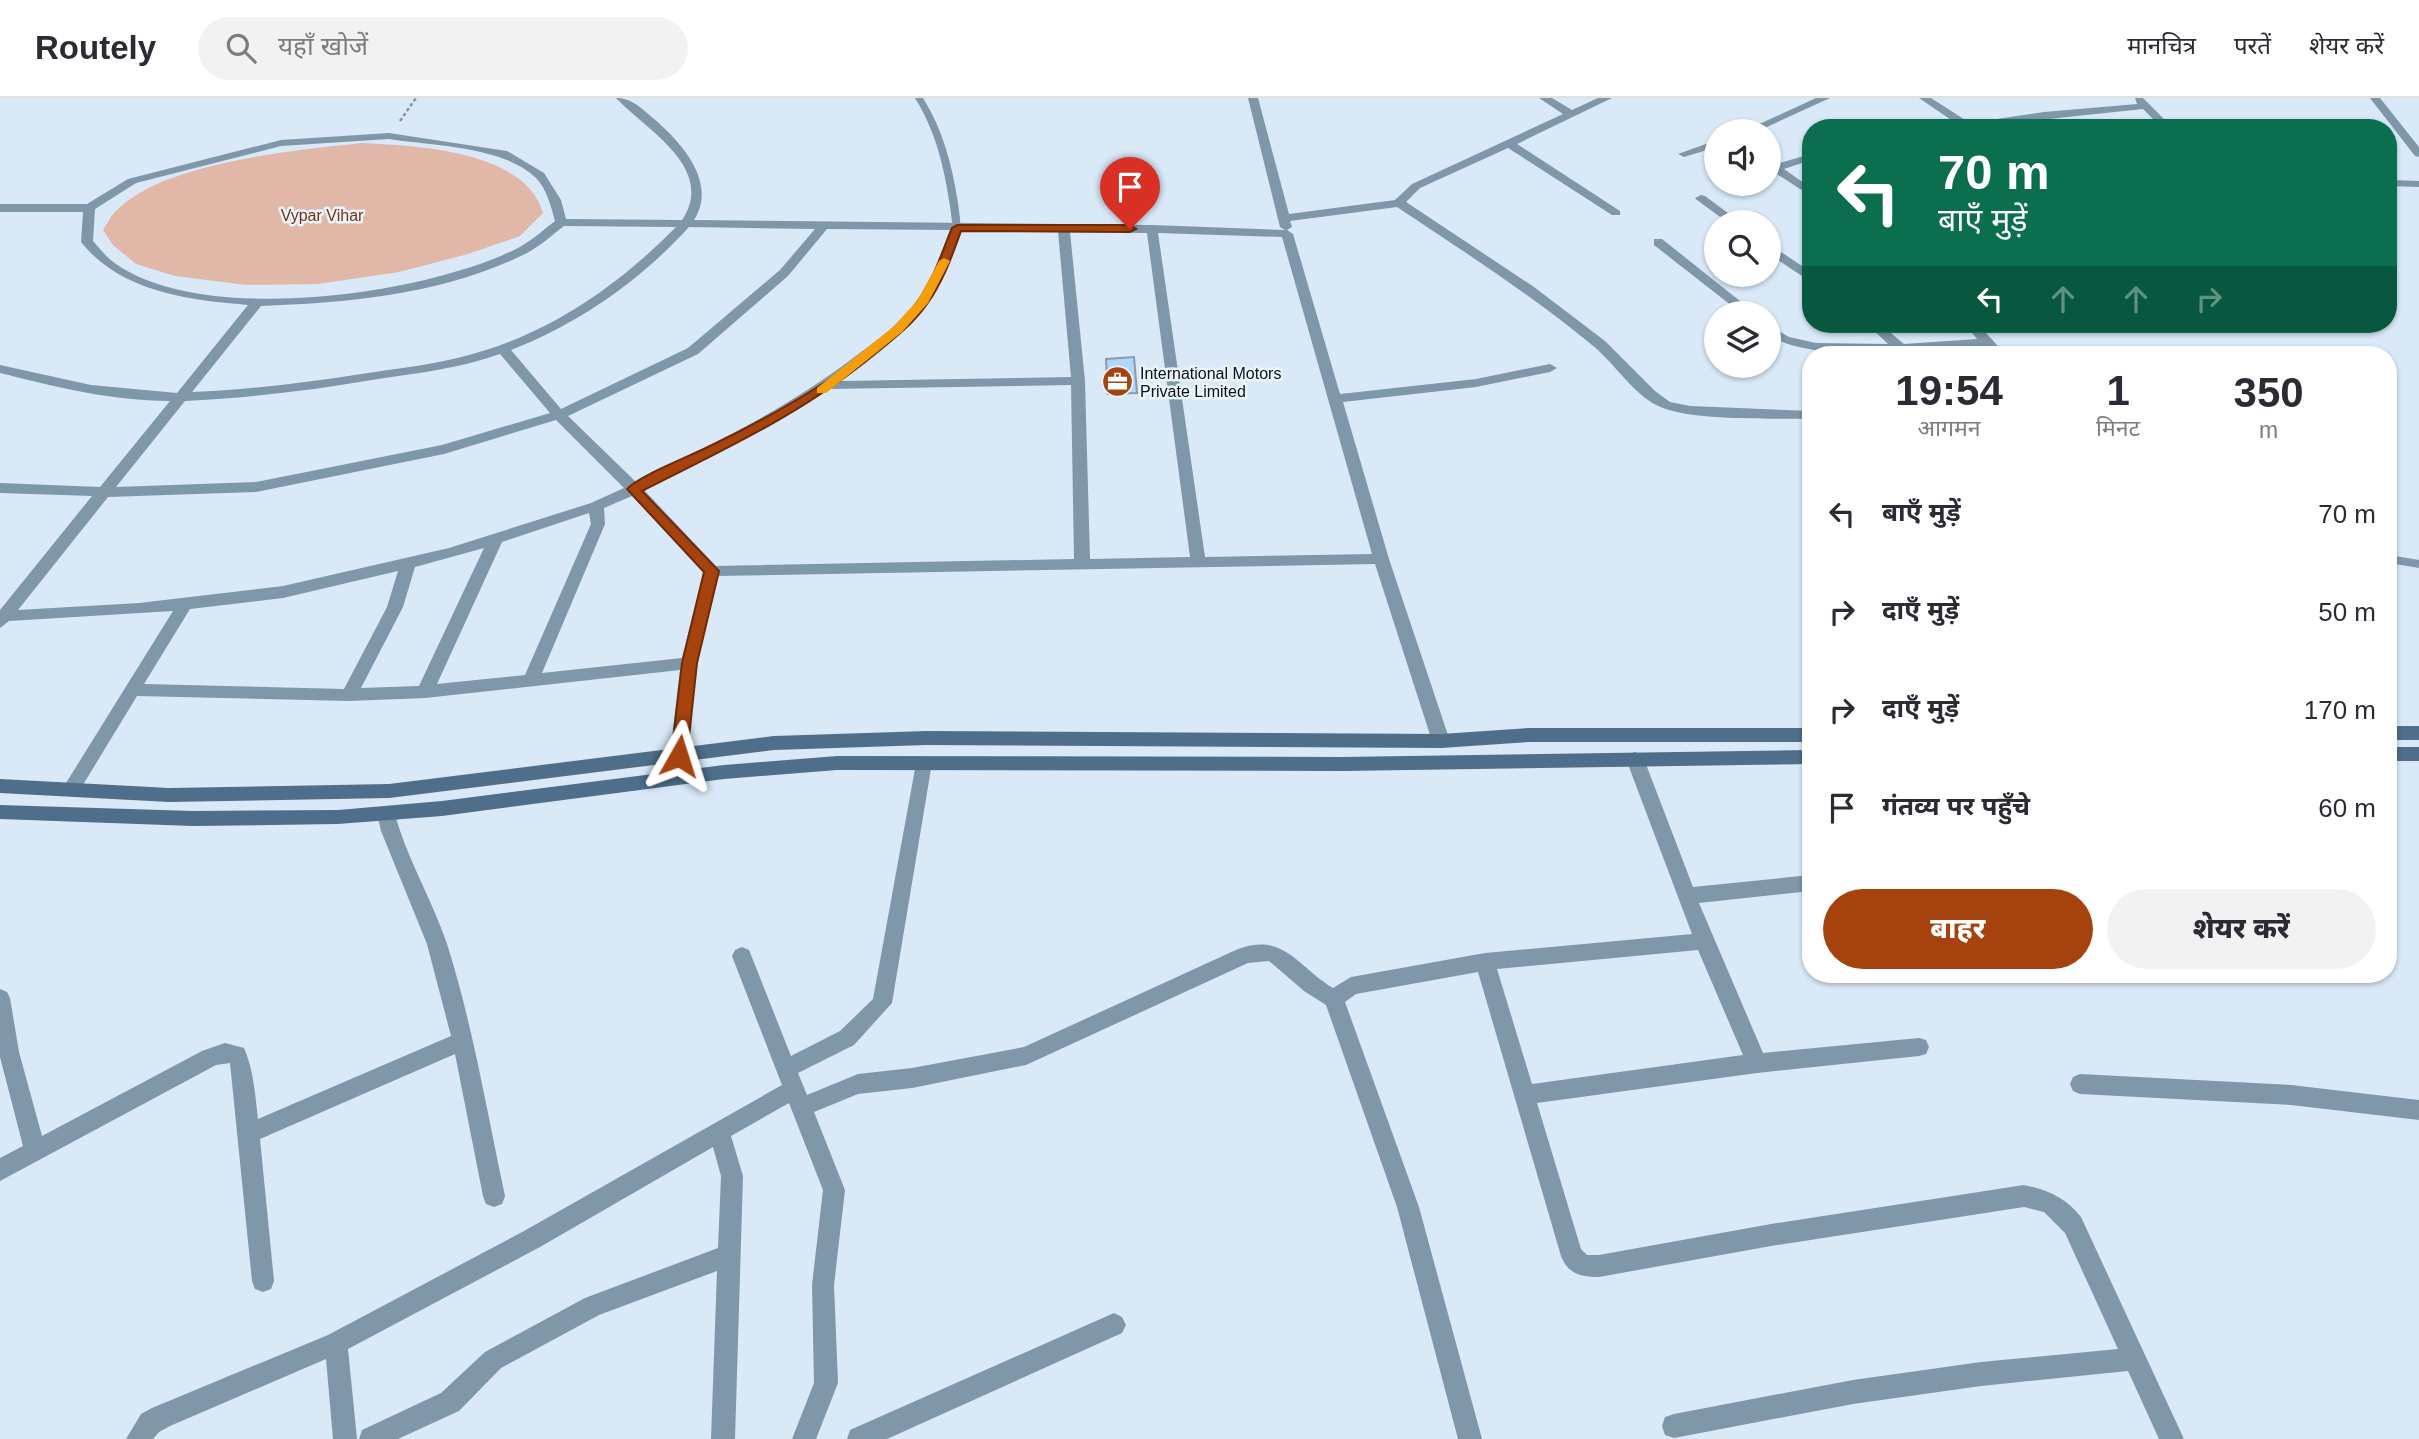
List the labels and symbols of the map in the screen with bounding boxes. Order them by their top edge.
pin [1100,157,1160,229]
park label: Vypar Vihar [281,207,364,224]
office icon: International Motors Private Limited [1100,365,1134,399]
place label: International Motors Private Limited [1140,365,1281,400]
position arrow [642,719,716,793]

